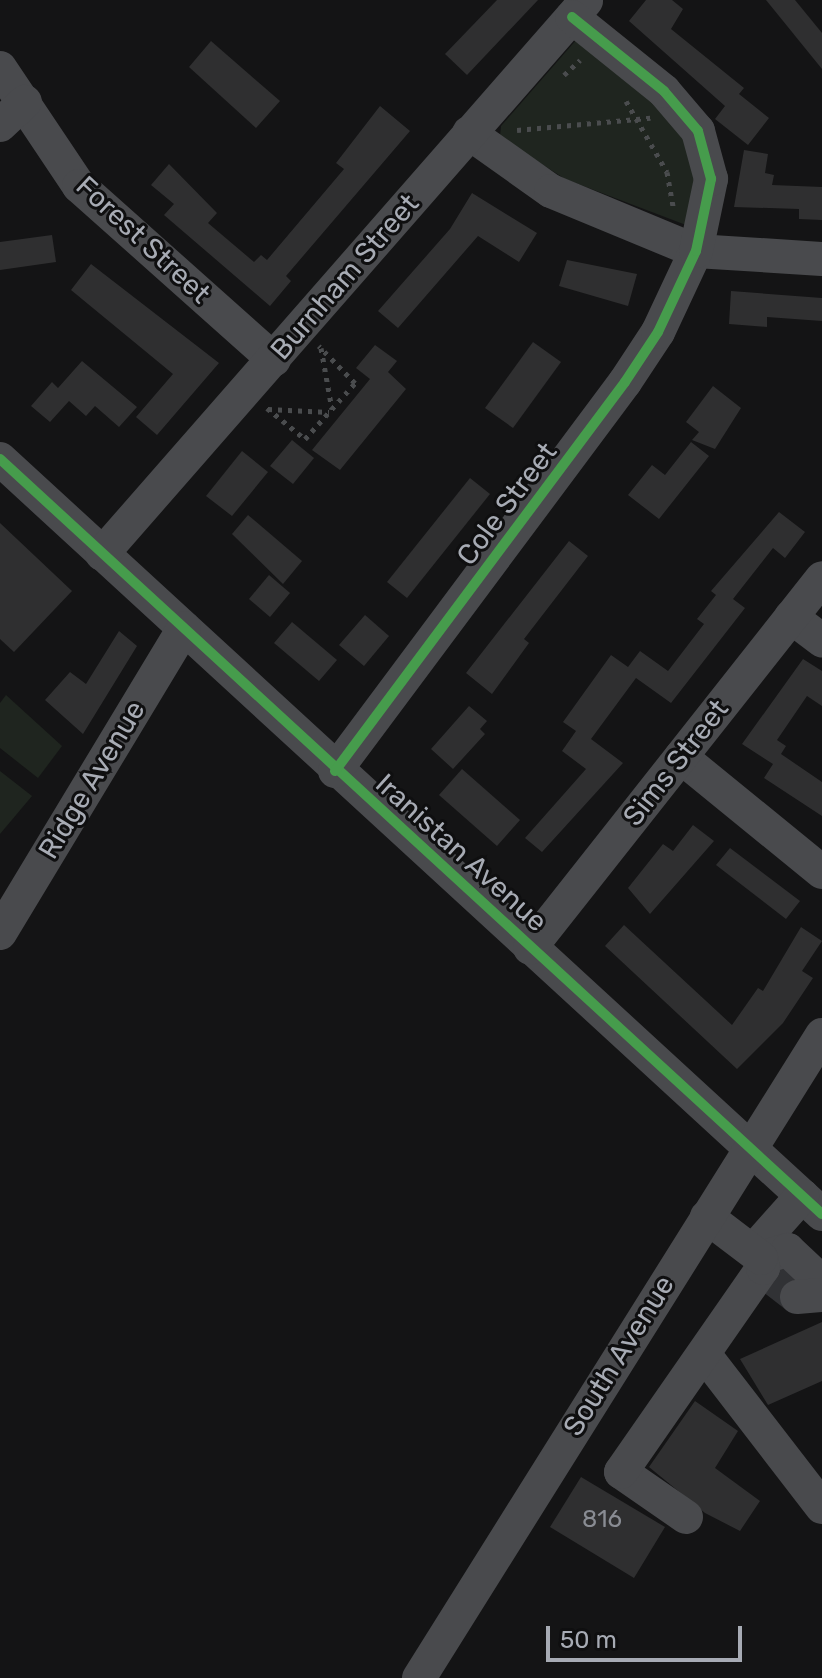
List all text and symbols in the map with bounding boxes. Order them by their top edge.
street label: Forest Street [69,169,217,311]
street label: Burnham Street [264,187,426,367]
street label: Cole Street [450,436,564,572]
street label: Sims Street [616,693,736,833]
street label: Ridge Avenue [31,695,153,865]
street label: Iranistan Avenue [368,767,554,939]
street label: South Avenue [556,1269,682,1443]
house number: 816 [582,1506,622,1534]
scale bar [550,1610,746,1660]
text: 50 m [560,1626,617,1654]

